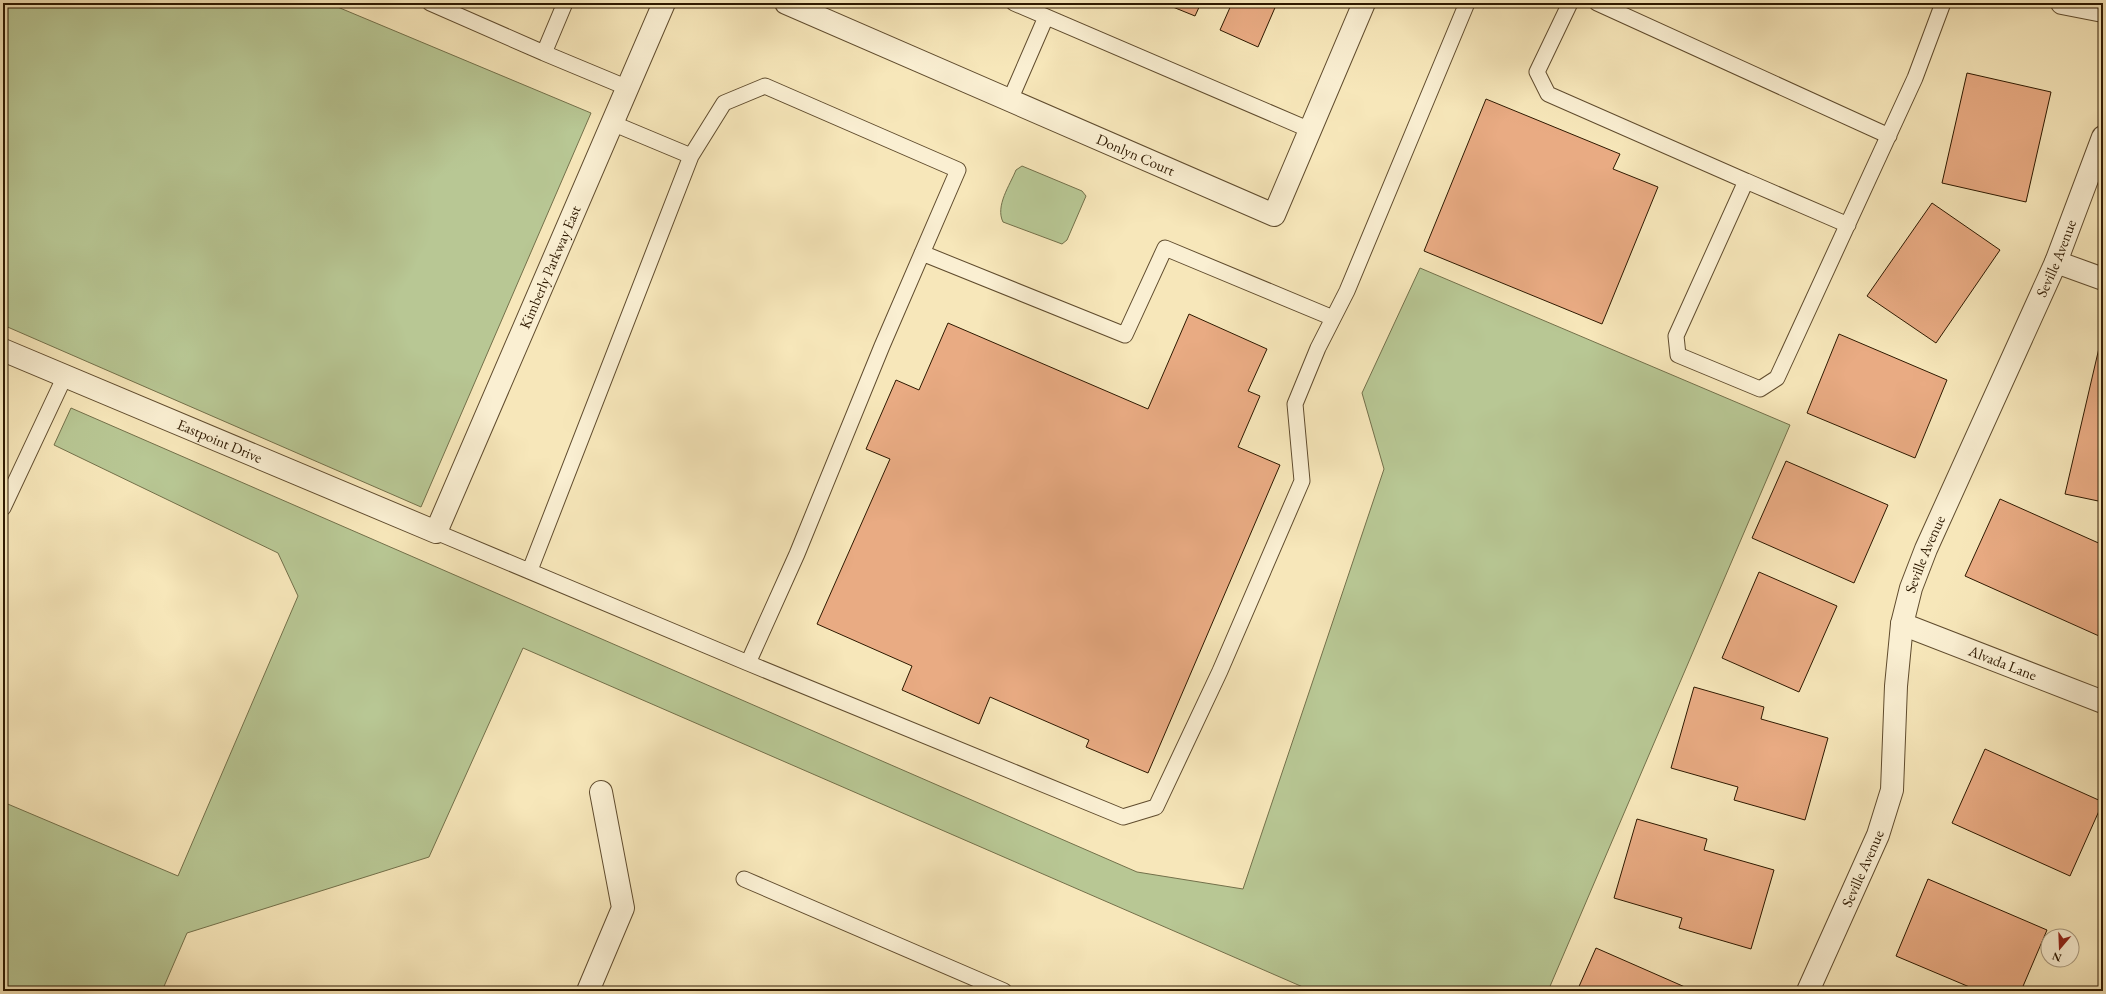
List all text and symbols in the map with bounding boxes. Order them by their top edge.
street label: Donlyn Court [1094,129,1178,180]
street label: Kimberly Parkway East [515,202,585,331]
street label: Seville Avenue [2031,217,2080,300]
street label: Eastpoint Drive [175,414,265,467]
street label: Seville Avenue [1900,512,1949,595]
street label: Alvada Lane [1965,640,2040,684]
street label: Seville Avenue [1837,828,1888,910]
north arrow [2040,928,2080,968]
text: N [2050,949,2063,966]

